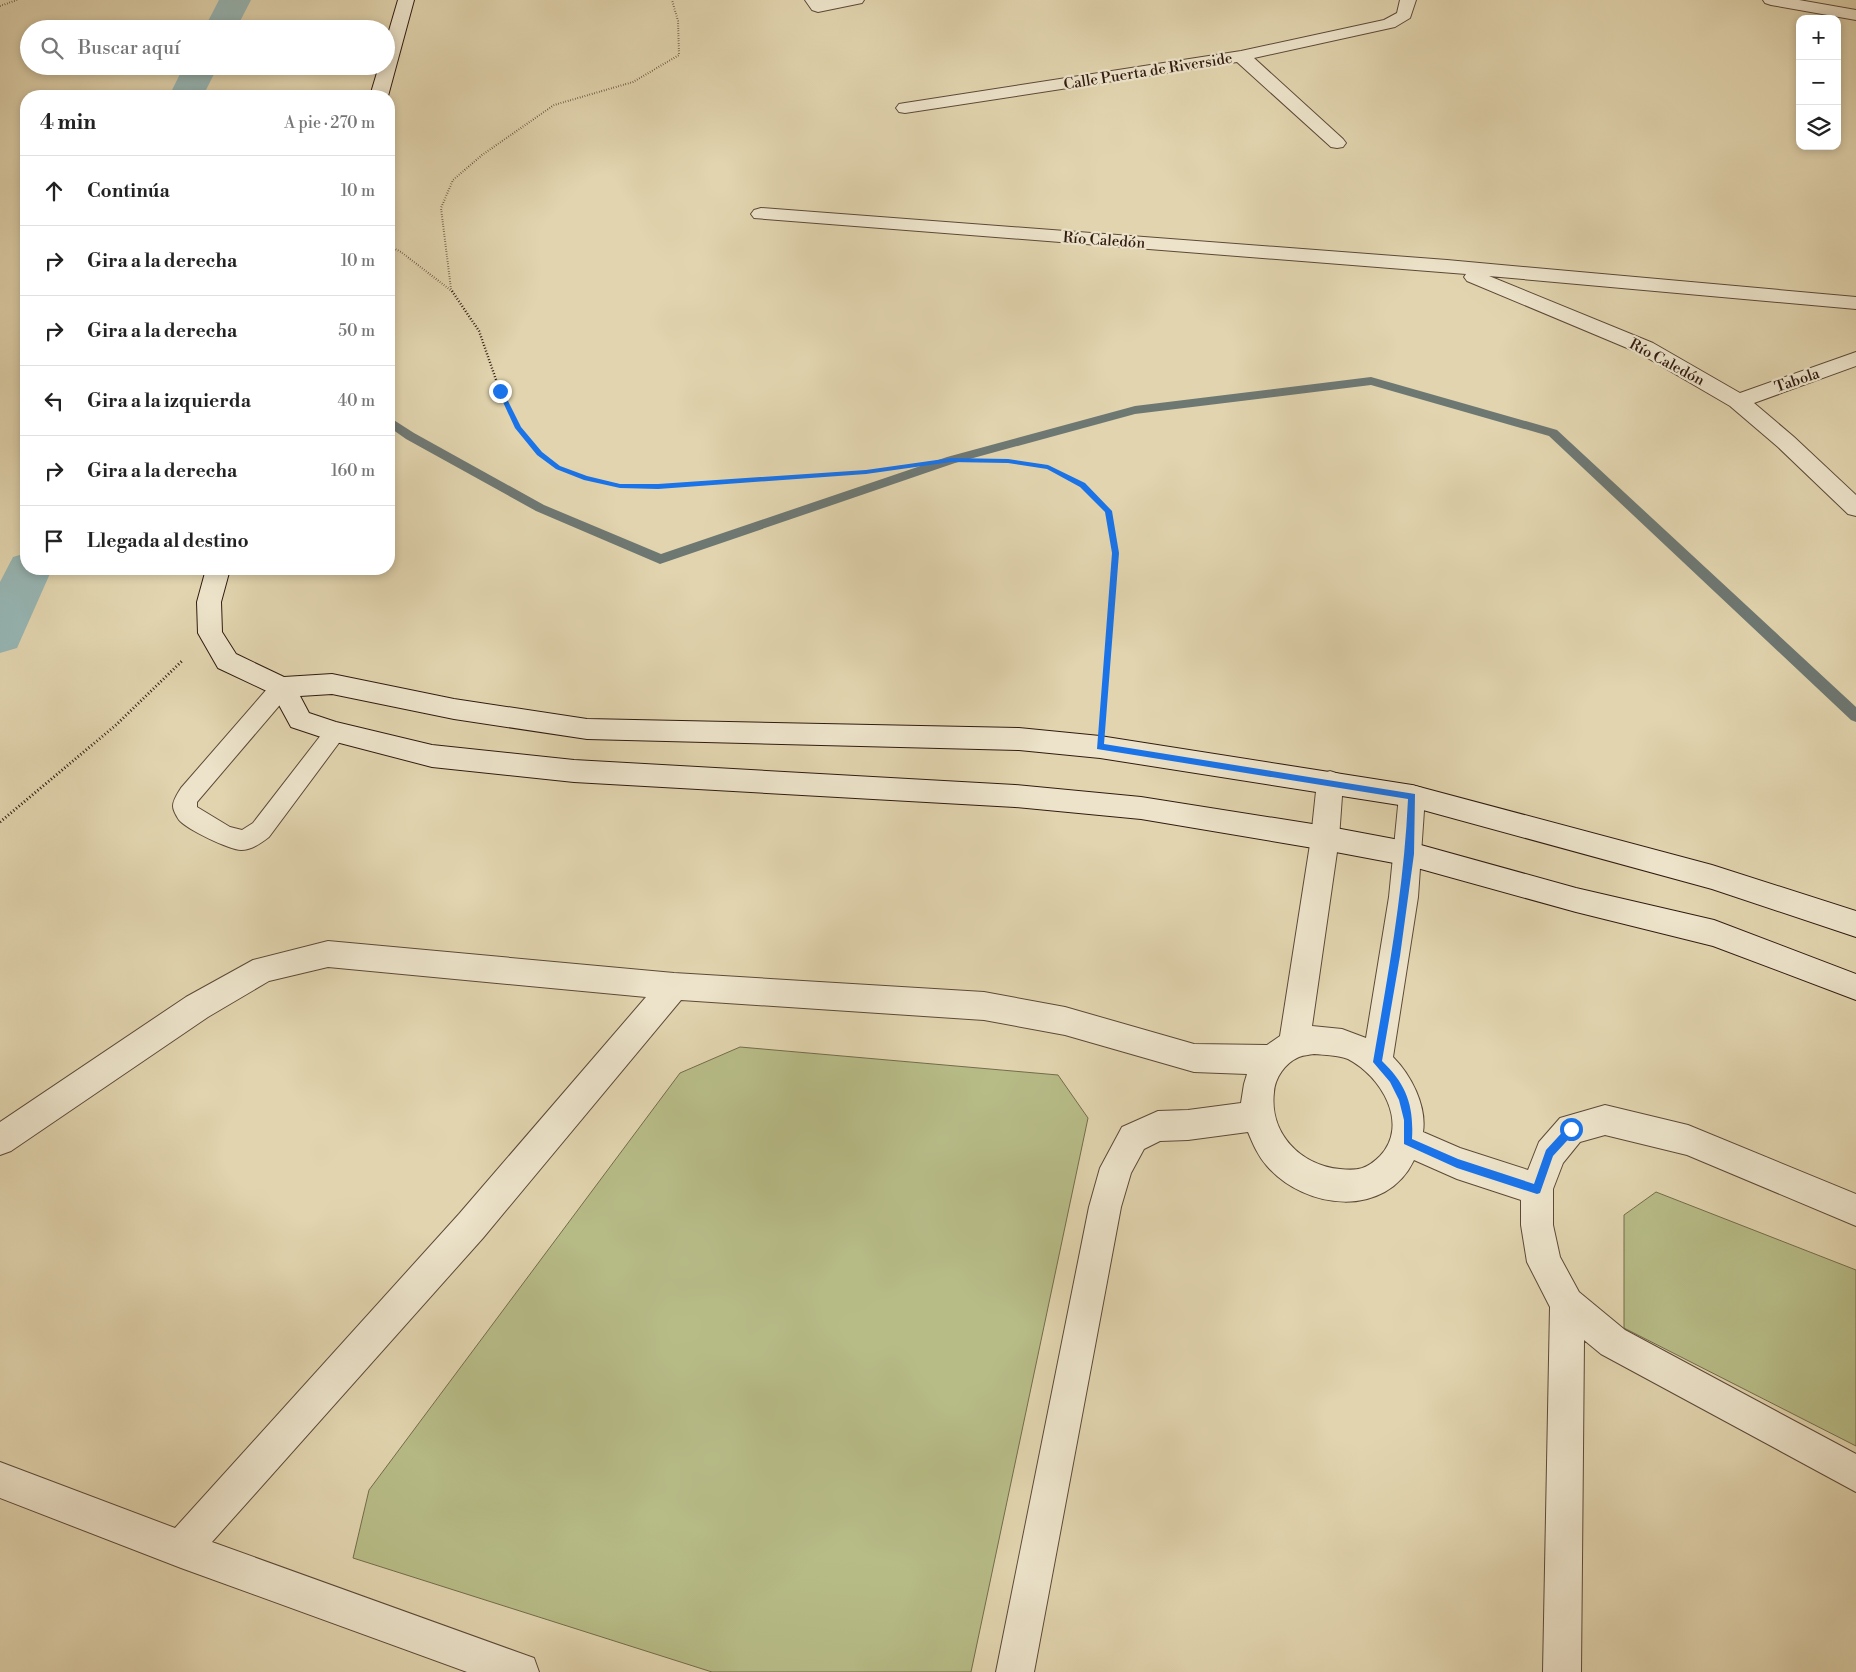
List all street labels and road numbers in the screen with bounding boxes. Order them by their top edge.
street label: Calle Puerta de Riverside [1062,49,1234,94]
street label: Río Caledón [1062,228,1146,253]
street label: Río Caledón [1626,335,1708,390]
street label: Tabola [1772,364,1823,397]

